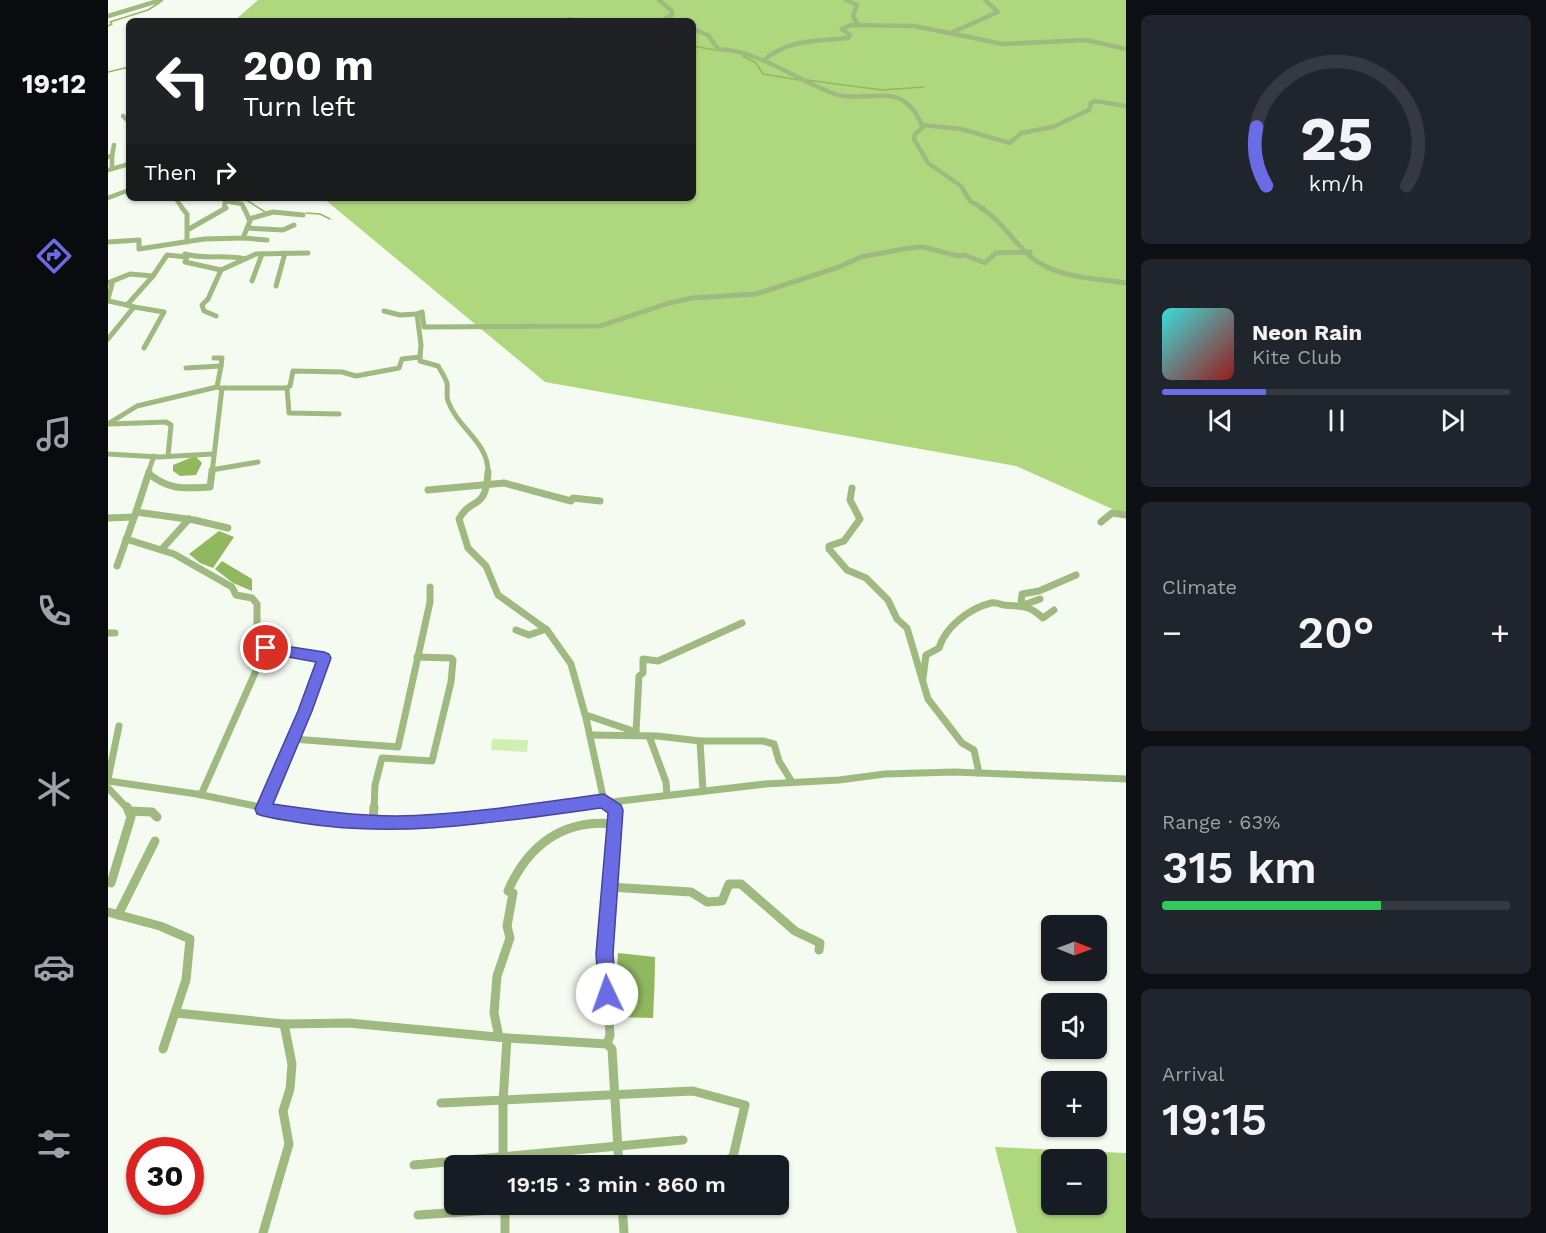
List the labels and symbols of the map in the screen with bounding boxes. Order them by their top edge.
pin [240,622,291,673]
north arrow [1041,915,1107,981]
position arrow [575,962,639,1026]
speed limit sign: 30 [126,1137,204,1215]

